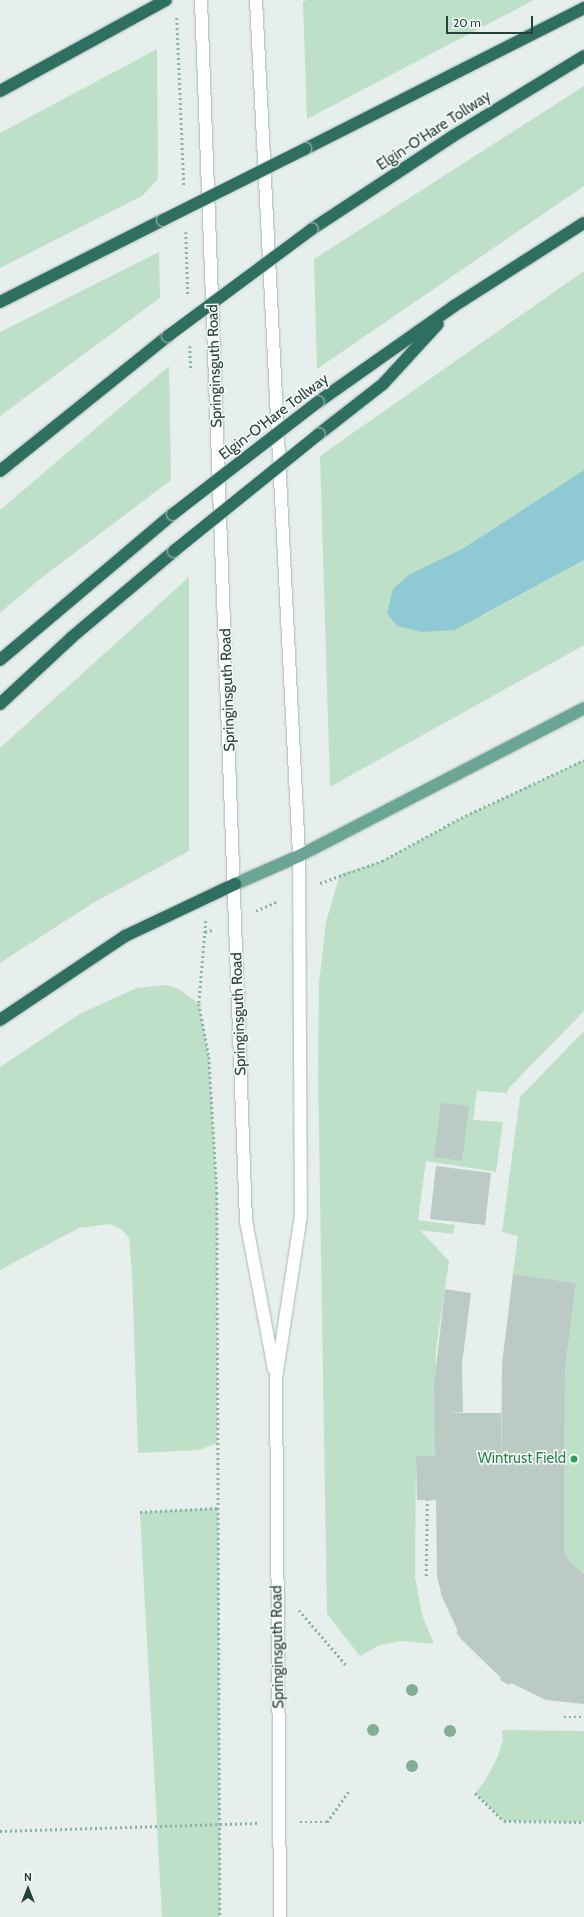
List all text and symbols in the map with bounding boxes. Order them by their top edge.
scale bar [448,8,535,34]
text: 20 m [453,15,481,30]
street label: Elgin-O'Hare Tollway [374,87,494,175]
street label: Springinsguth Road [204,304,226,428]
street label: Elgin-O'Hare Tollway [216,370,332,464]
street label: Springinsguth Road [217,628,239,752]
street label: Springinsguth Road [228,952,250,1076]
place label: Wintrust Field [478,1450,566,1468]
marker: Wintrust Field [569,1454,579,1464]
street label: Springinsguth Road [268,1585,288,1709]
north arrow [8,1869,48,1909]
text: N [24,1870,32,1884]

